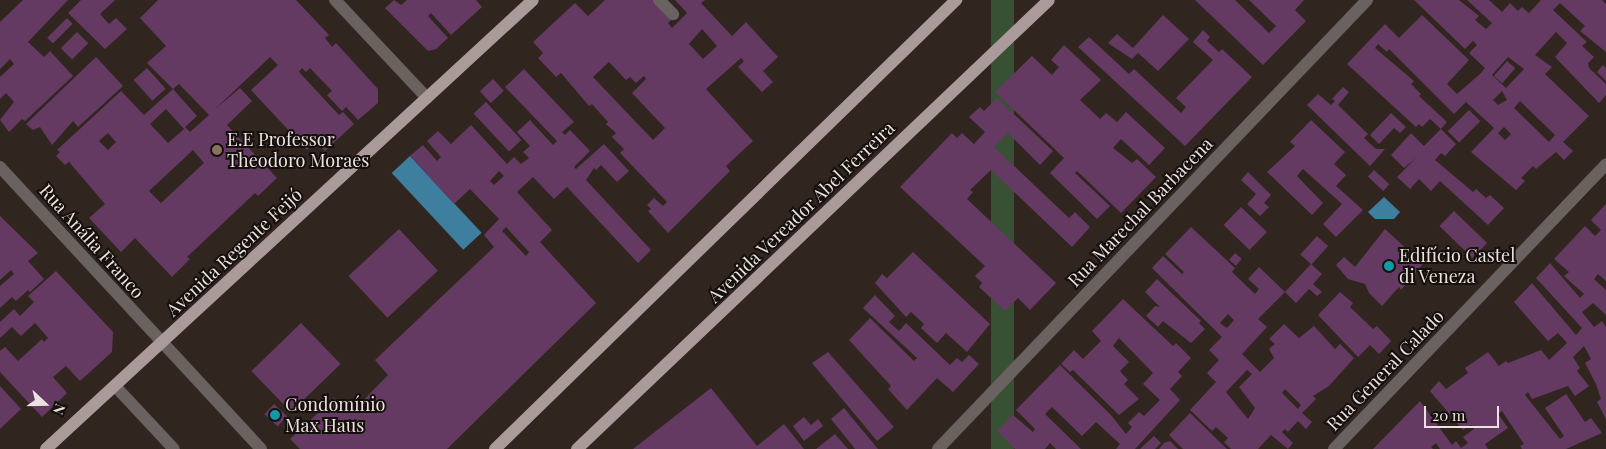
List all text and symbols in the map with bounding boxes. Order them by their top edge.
street label: Avenida Vereador Abel Ferreira [702,116,900,308]
place label: E.E Professor Theodoro Moraes [227,129,369,172]
street label: Rua Marechal Barbacena [1063,133,1217,291]
marker: E.E Professor Theodoro Moraes [211,144,223,156]
street label: Rua Anália Franco [35,179,149,303]
street label: Avenida Regente Feijó [162,183,306,321]
place label: Edifício Castel di Veneza [1399,245,1515,288]
marker: Edifício Castel di Veneza [1383,260,1395,272]
street label: Rua General Calado [1322,305,1448,435]
north arrow [20,379,70,429]
place label: Condomínio Max Haus [285,394,385,436]
scale bar [1426,396,1501,428]
text: N [49,401,70,418]
text: 20 m [1432,405,1465,425]
marker: Condomínio Max Haus [269,409,281,421]

